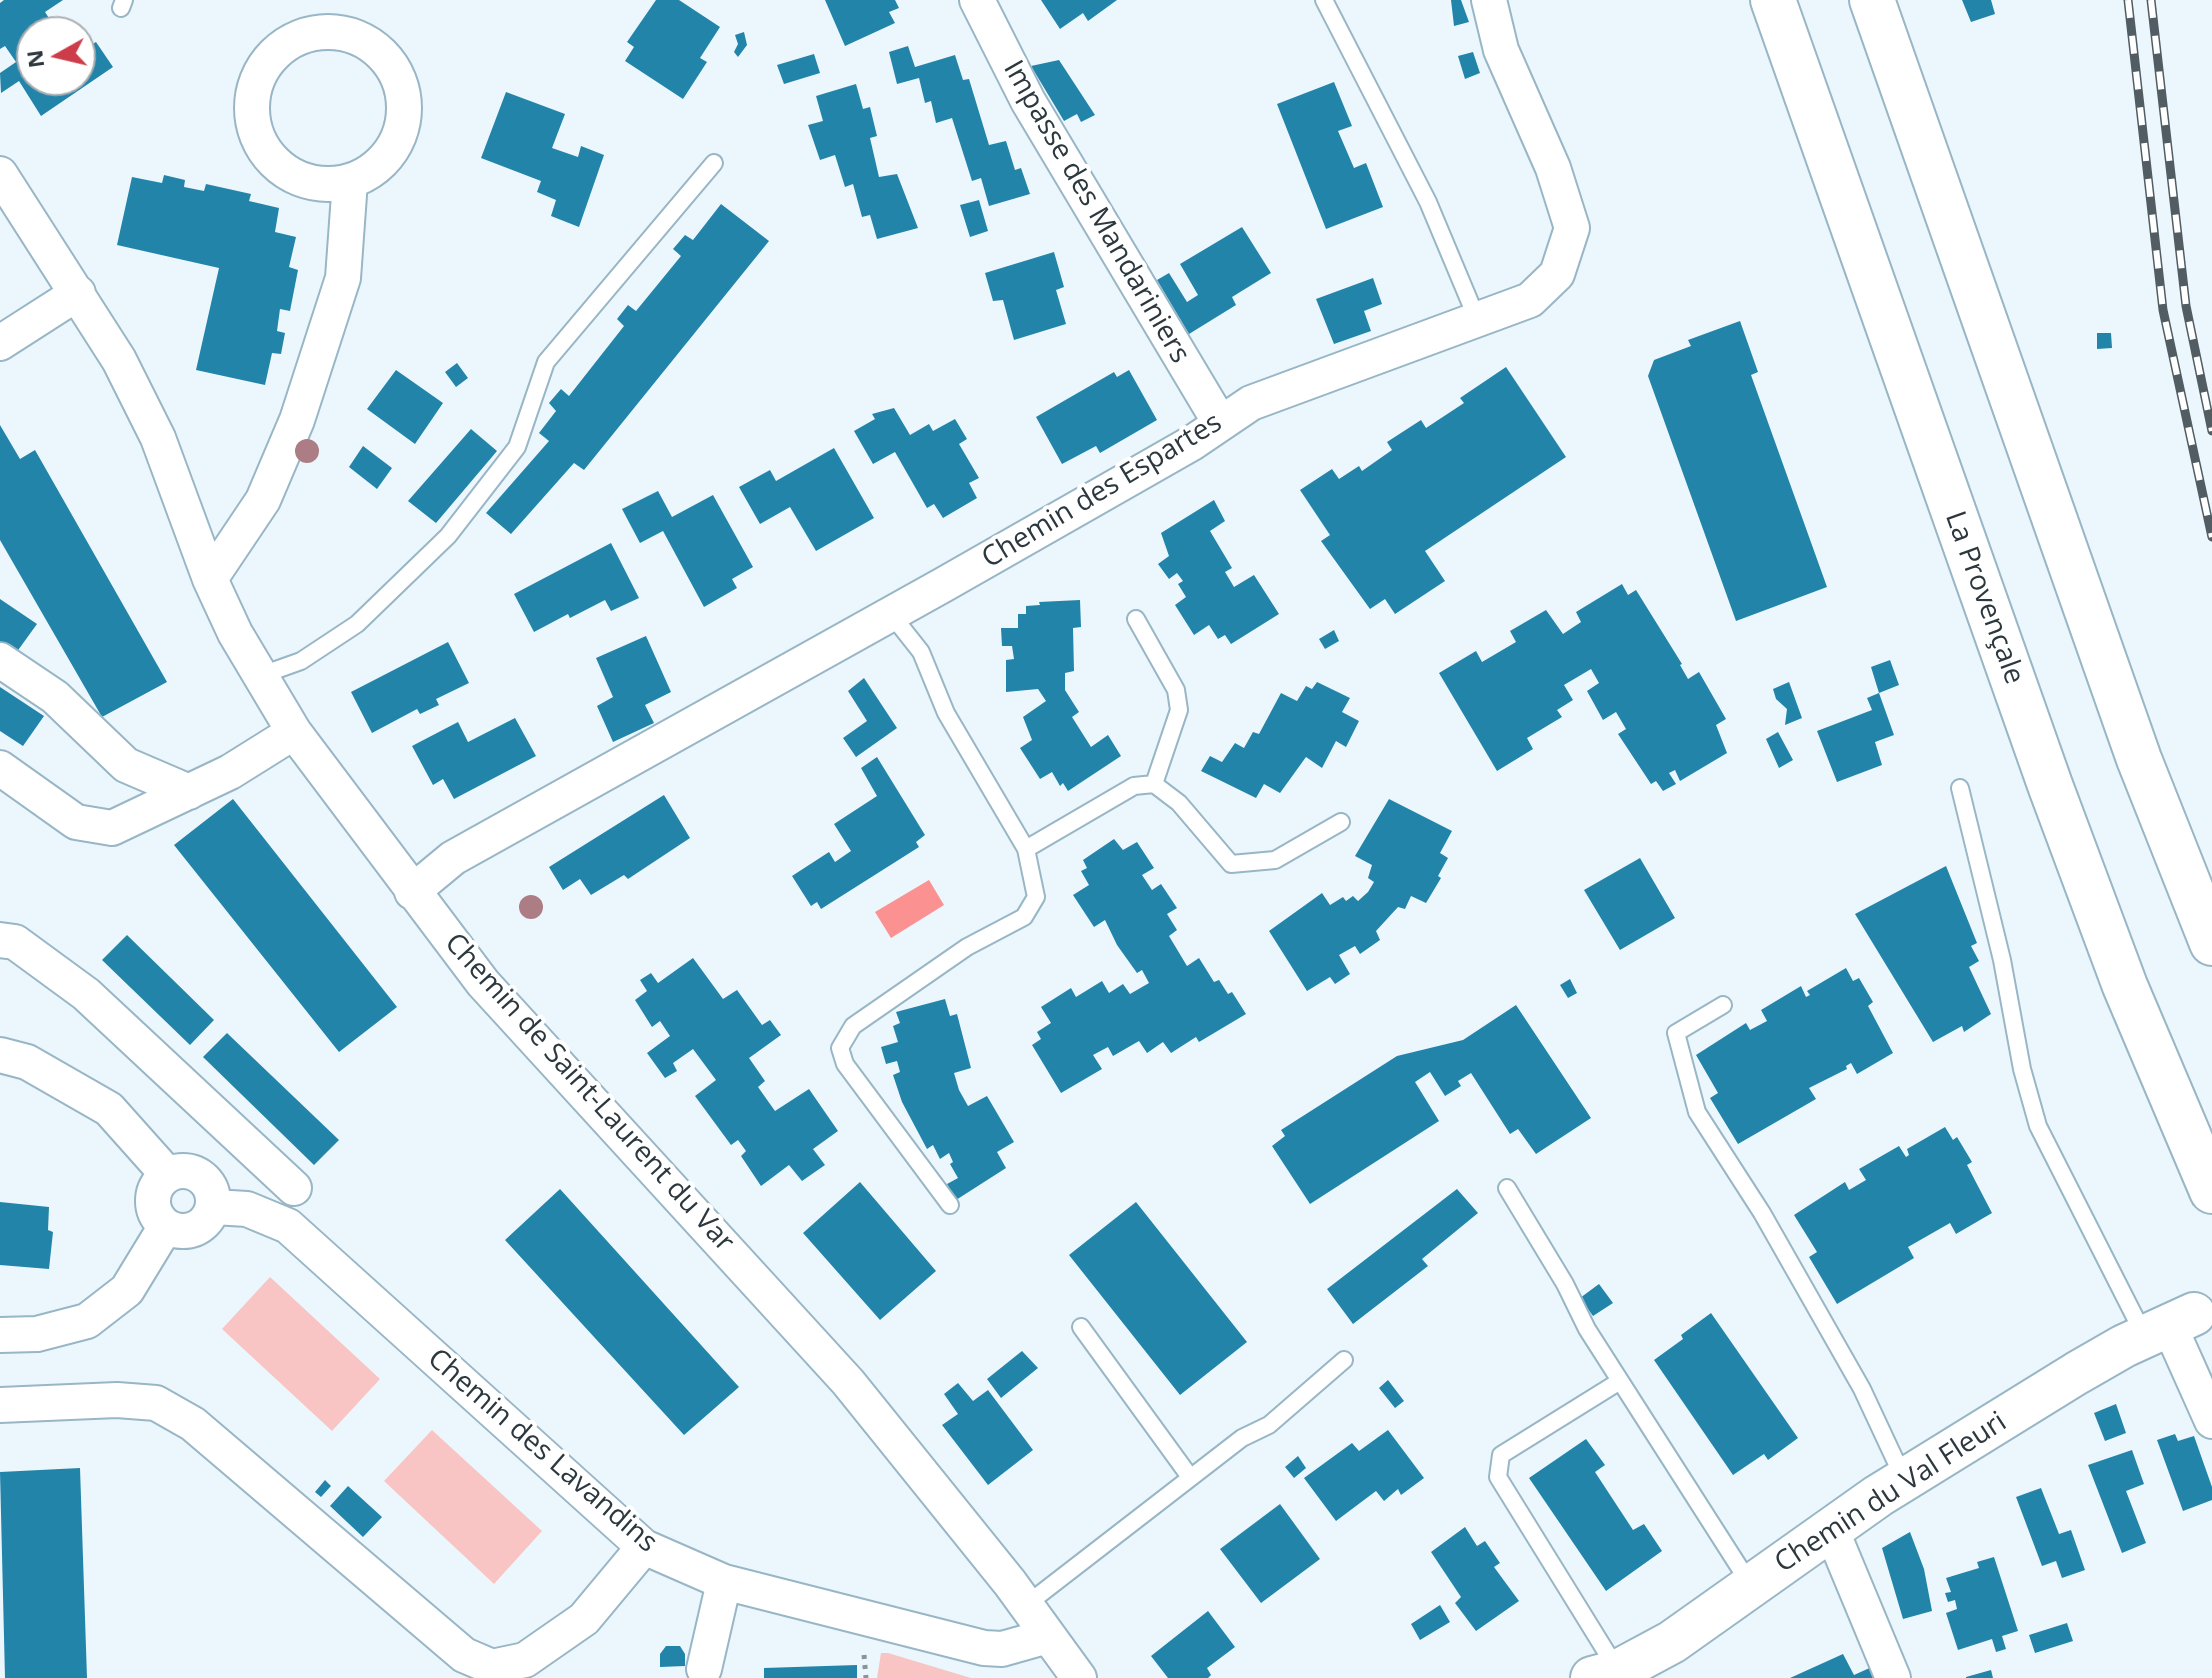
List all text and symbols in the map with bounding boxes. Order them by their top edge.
north arrow [16,16,96,96]
text: N [18,48,50,70]
street label: Impasse des Mandariniers [996,55,1196,369]
street label: Chemin des Espartes [976,406,1228,576]
street label: La Provençale [1937,507,2031,689]
street label: Chemin de Saint-Laurent du Var [437,927,741,1259]
street label: Chemin des Lavandins [420,1342,664,1560]
street label: Chemin du Val Fleuri [1769,1406,2013,1580]

